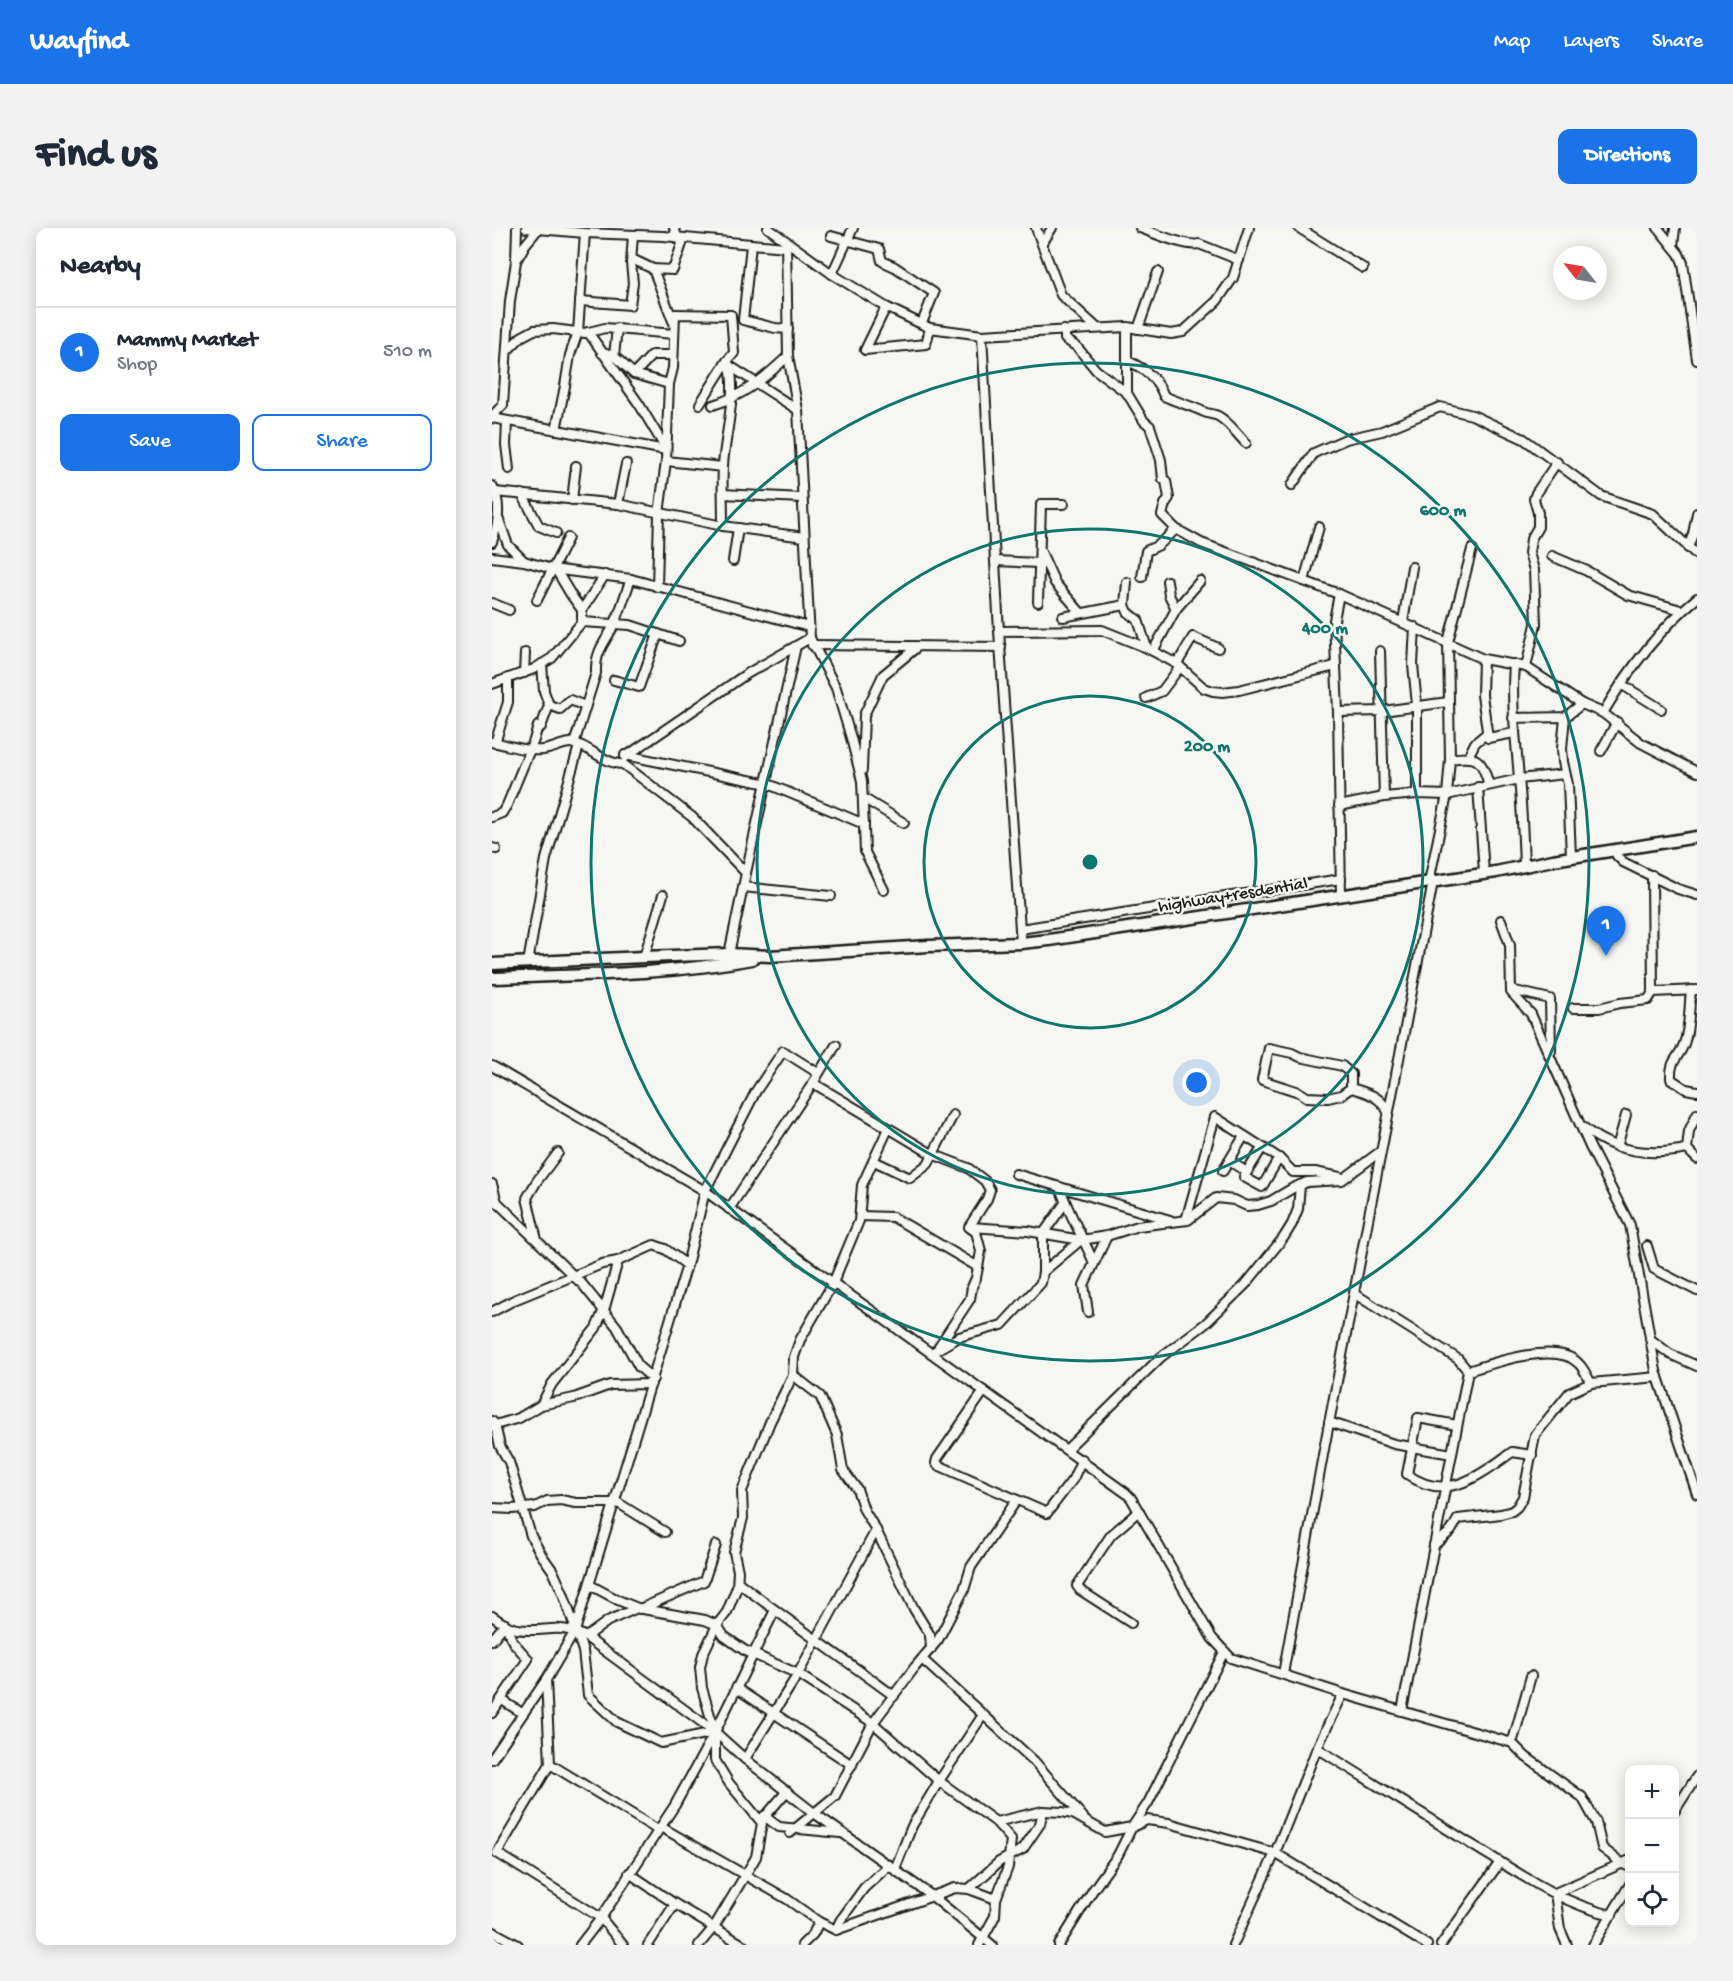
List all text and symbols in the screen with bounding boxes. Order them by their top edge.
text: Wayfind [30,26,127,59]
text: Map [1494,30,1530,55]
text: Layers [1563,30,1619,55]
text: Share [1652,30,1703,55]
button: Directions [1558,129,1697,184]
text: Find us [36,132,156,181]
north arrow [1553,246,1607,300]
text: Nearby [60,252,141,283]
text: Mammy Market [117,328,257,354]
text: 1 [75,341,84,364]
text: 510 m [383,341,432,364]
text: Shop [117,354,157,377]
button: Save [60,414,240,471]
button: Share [252,414,432,471]
text: 600 m [1420,501,1467,522]
text: 400 m [1301,619,1348,640]
text: 200 m [1184,737,1230,758]
centre of rings [1080,852,1100,872]
street label: highway+resdential [1157,874,1309,918]
pin: 1 [1586,906,1626,956]
your location [1182,1068,1211,1097]
map controls [1625,1765,1679,1927]
button: + [1625,1765,1679,1819]
button: − [1625,1819,1679,1873]
button: locate [1625,1873,1679,1927]

